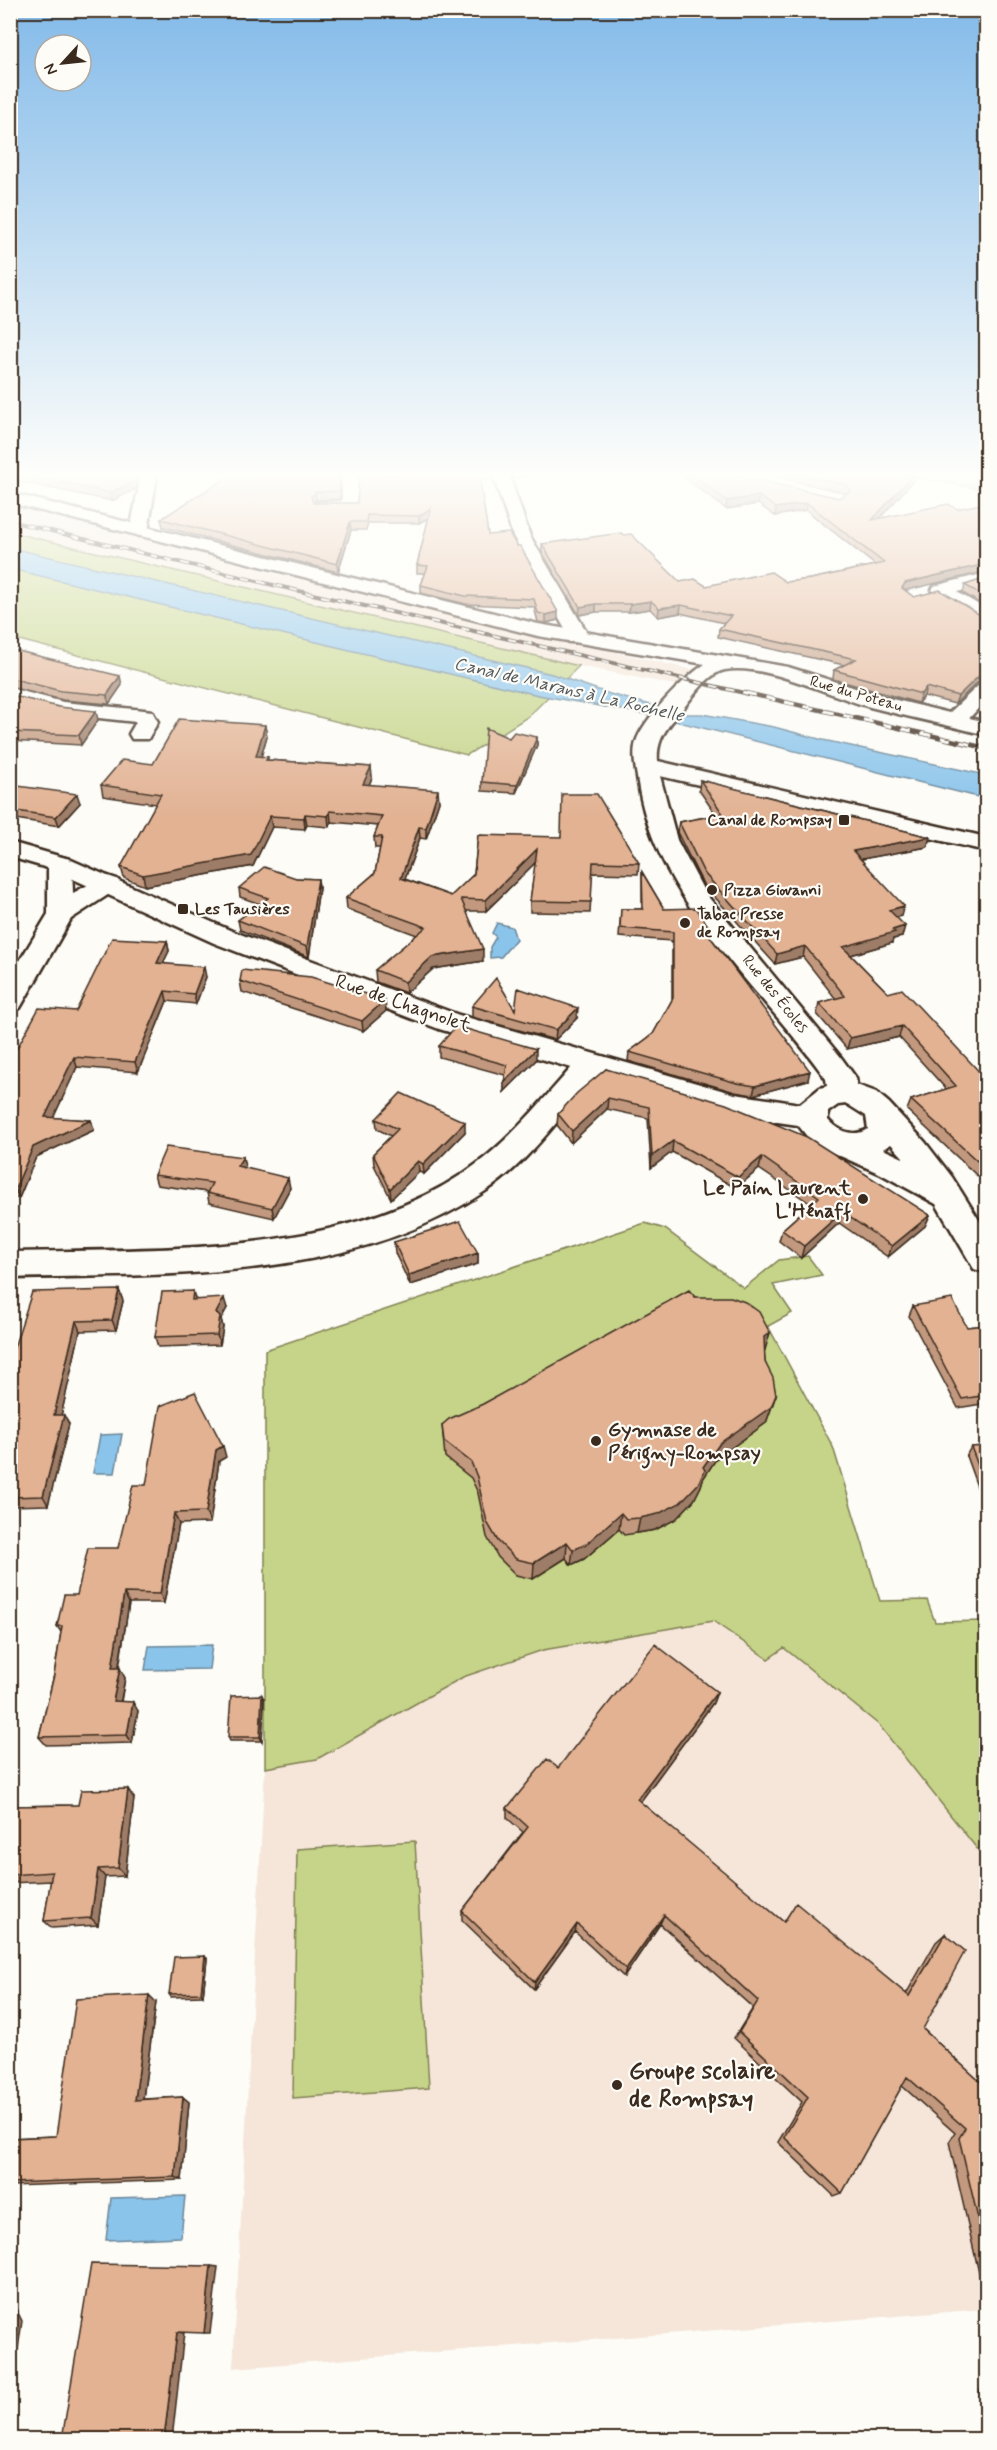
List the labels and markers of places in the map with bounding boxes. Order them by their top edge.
place label: Canal de Rompsay [707,810,832,831]
marker: Canal de Rompsay [837,813,851,827]
place label: Pizza Giovanni [724,880,821,901]
marker: Pizza Giovanni [705,883,719,897]
place label: Les Tausières [195,899,290,920]
marker: Les Tausières [176,902,190,916]
place label: Tabac Presse de Rompsay [697,904,784,943]
marker: Tabac Presse de Rompsay [678,916,692,930]
place label: Le Pain Laurent L'Hénaff [703,1175,852,1225]
marker: Le Pain Laurent L'Hénaff [856,1192,870,1206]
place label: Gymnase de Périgny-Rompsay [608,1417,761,1469]
marker: Gymnase de Périgny-Rompsay [589,1434,603,1448]
place label: Groupe scolaire de Rompsay [629,2056,776,2115]
marker: Groupe scolaire de Rompsay [610,2078,624,2092]

